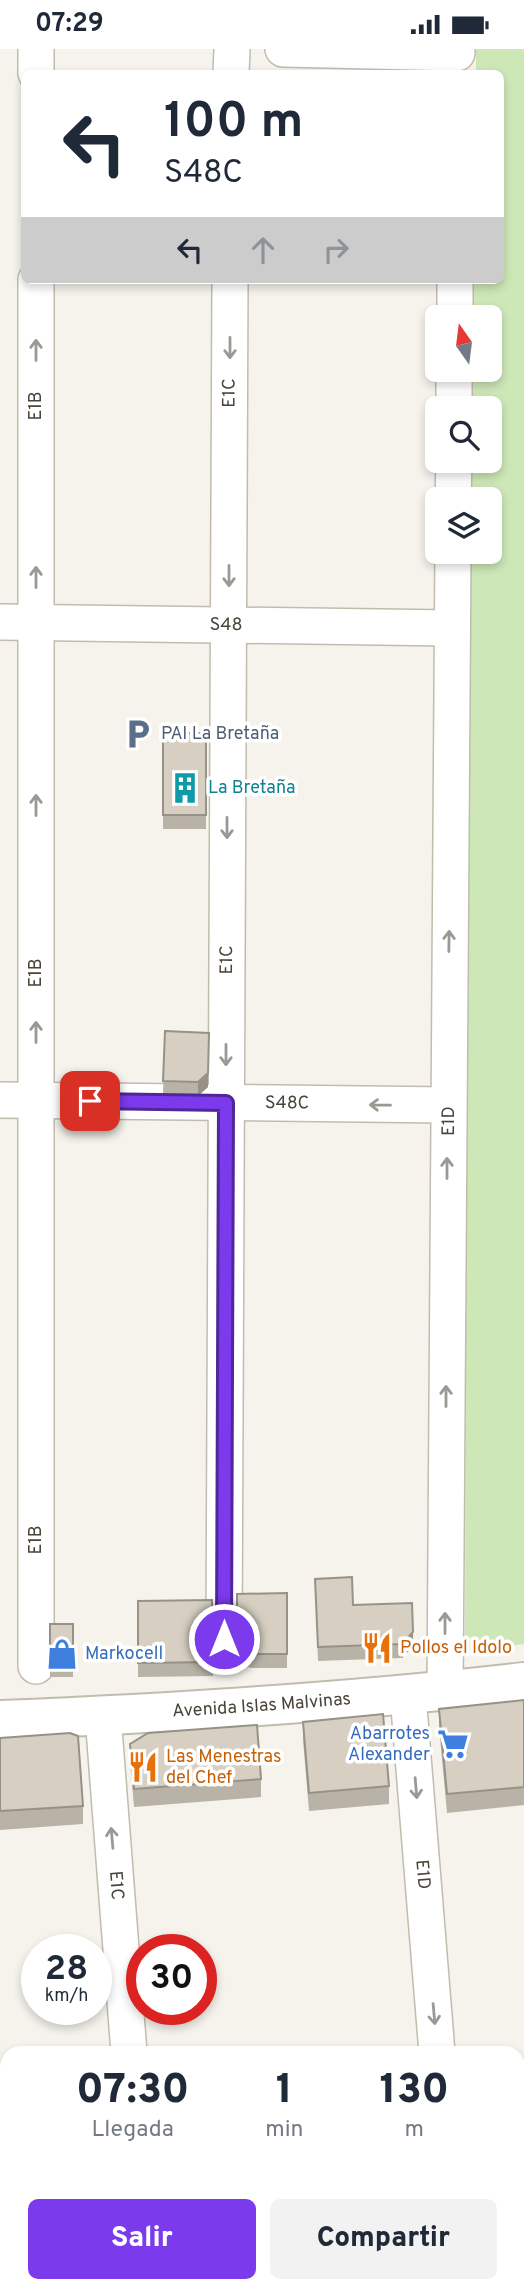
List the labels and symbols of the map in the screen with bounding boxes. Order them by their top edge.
north arrow [425,305,502,381]
one-way arrow [223,336,237,359]
one-way arrow [29,339,43,362]
street label: E1C [218,378,241,408]
street label: E1B [25,391,48,421]
one-way arrow [222,564,236,587]
one-way arrow [29,566,43,589]
street label: S48 [209,613,243,637]
parking icon: PAI La Bretaña [121,717,155,751]
place label: PAI La Bretaña [161,723,279,746]
building icon: La Bretaña [168,771,202,805]
place label: La Bretaña [208,777,296,800]
one-way arrow [29,794,43,817]
one-way arrow [221,816,234,839]
one-way arrow [442,929,456,952]
street label: E1C [215,945,239,975]
street label: E1B [25,958,48,988]
one-way arrow [29,1021,43,1044]
one-way arrow [219,1043,233,1066]
pin [60,1071,120,1131]
street label: S48C [265,1091,309,1115]
one-way arrow [368,1098,391,1111]
street label: E1D [437,1106,461,1136]
one-way arrow [441,1157,454,1180]
one-way arrow [439,1384,453,1407]
street label: E1B [25,1525,48,1555]
position arrow [187,1602,261,1676]
one-way arrow [438,1612,452,1635]
restaurant icon: Pollos el Idolo [360,1631,394,1665]
shop icon: Markocell [45,1637,79,1671]
place label: Pollos el Idolo [400,1637,512,1660]
place label: Markocell [85,1643,163,1666]
street label: Avenida Islas Malvinas [172,1688,352,1723]
place label: Abarrotes Alexander [348,1723,430,1767]
supermarket icon: Abarrotes Alexander [436,1727,470,1761]
place label: Las Menestras del Chef [166,1746,281,1790]
restaurant icon: Las Menestras del Chef [126,1750,160,1784]
one-way arrow [410,1776,423,1798]
one-way arrow [105,1827,118,1850]
street label: E1D [410,1859,435,1890]
street label: E1C [103,1870,129,1901]
speed limit sign: 30 [126,1934,217,2025]
one-way arrow [428,2003,441,2025]

